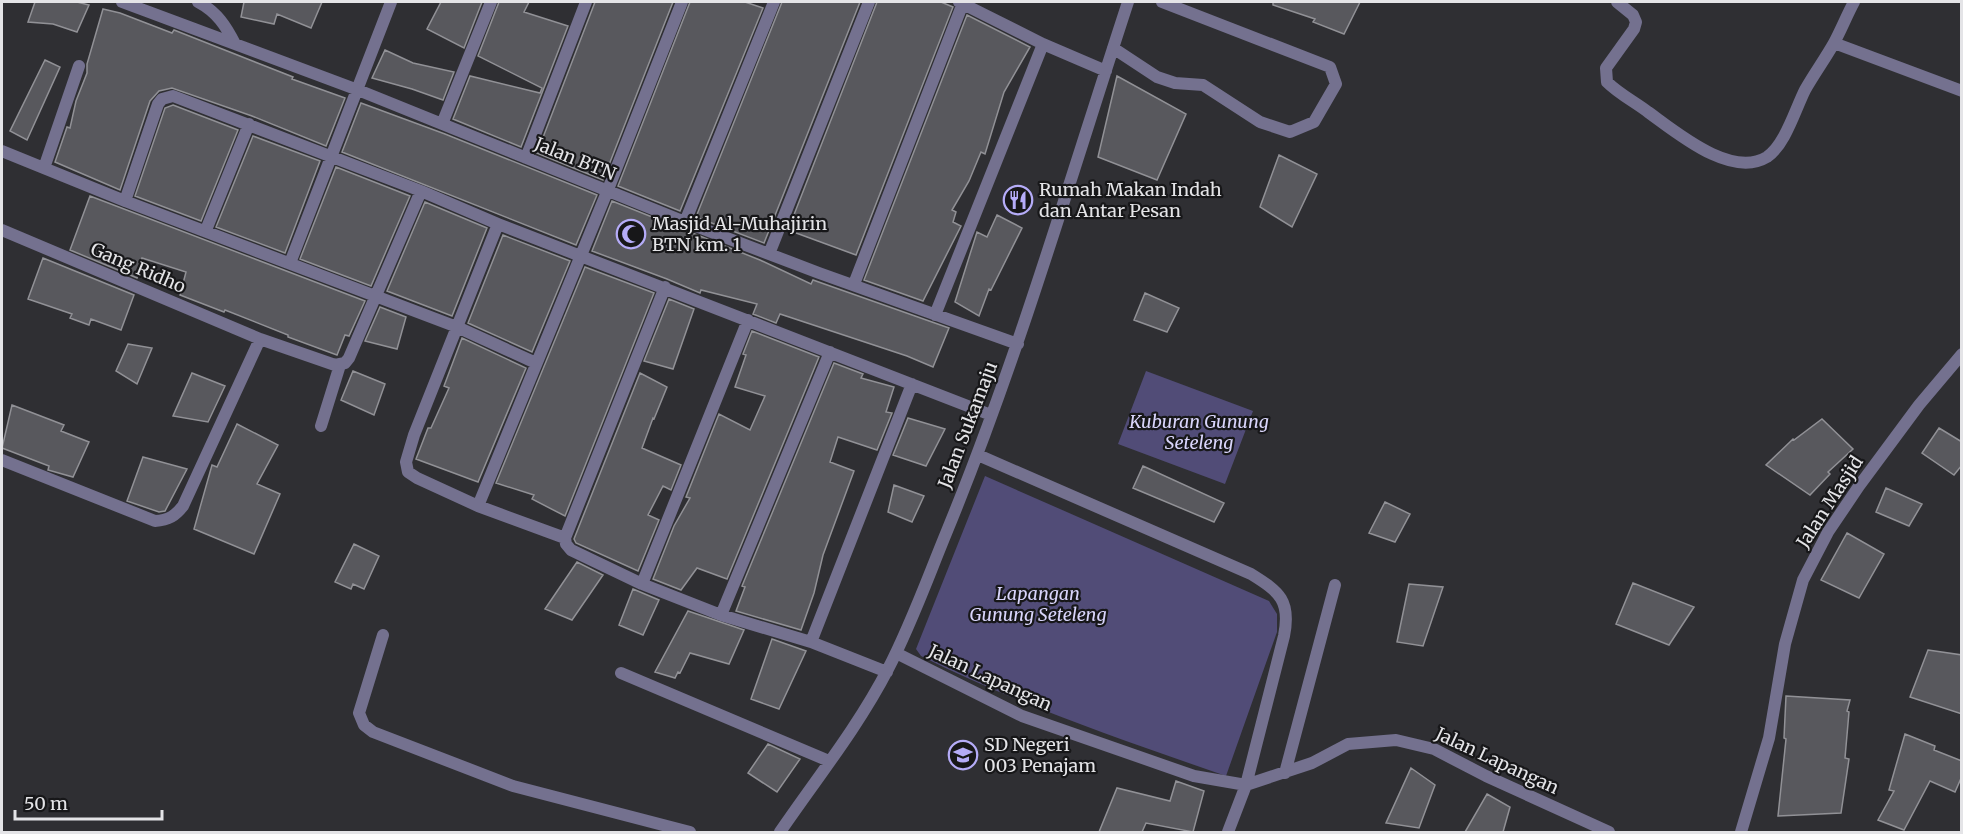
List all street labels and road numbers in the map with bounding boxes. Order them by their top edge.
street label: Jalan BTN [530,131,619,185]
street label: Gang Ridho [87,237,189,298]
street label: Jalan Sukamaju [932,358,1002,492]
street label: Jalan Masjid [1791,451,1868,553]
street label: Jalan Lapangan [924,638,1056,716]
street label: Jalan Lapangan [1431,721,1563,799]

